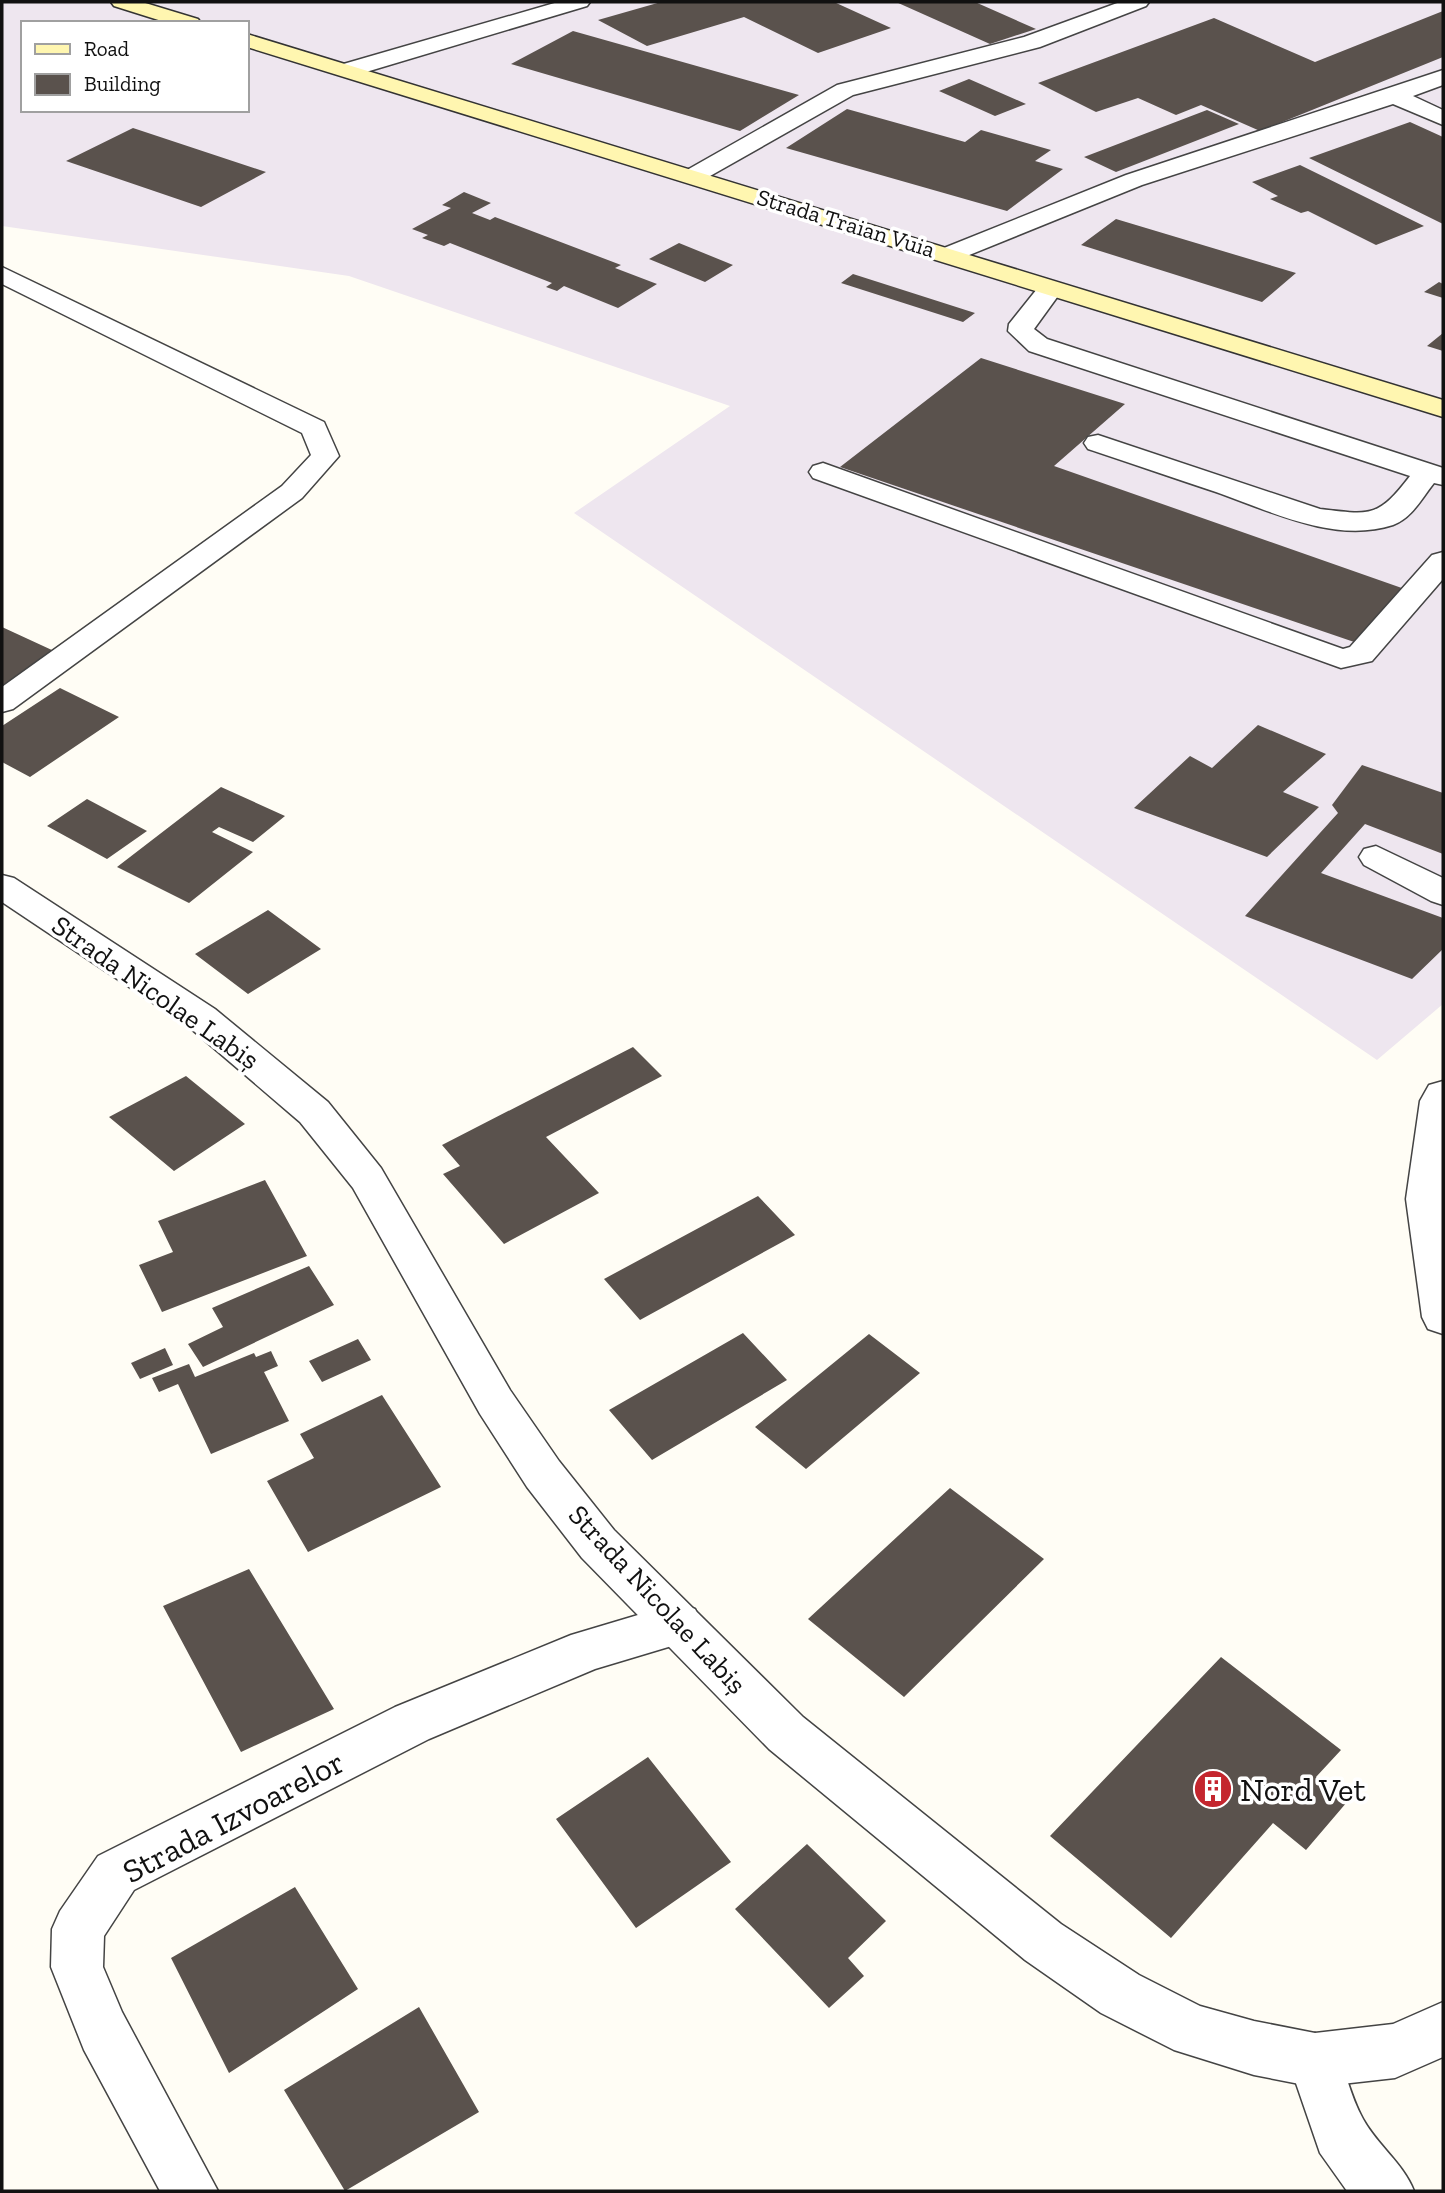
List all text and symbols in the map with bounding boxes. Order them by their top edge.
legend [21,21,248,112]
text: Road [84,36,130,61]
text: Building [84,71,161,96]
street label: Strada Traian Vuia [754,183,938,263]
street label: Strada Nicolae Labiș [46,908,266,1076]
street label: Strada Nicolae Labiș [562,1498,753,1700]
street label: Strada Izvoarelor [116,1742,350,1891]
building icon: Nord Vet [1192,1768,1234,1810]
place label: Nord Vet [1240,1770,1367,1809]

